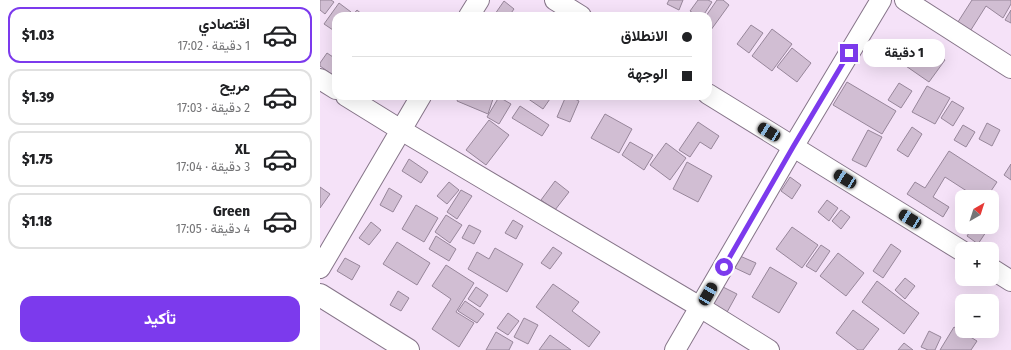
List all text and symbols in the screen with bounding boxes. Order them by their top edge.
text: اقتصادي [198,15,250,33]
icon: car [262,17,298,53]
text: $1.03 [22,26,54,44]
text: الانطلاق [621,27,668,45]
text: 1 دقيقة · 17:02 [177,38,250,53]
callout: 1 دقيقة [863,39,945,67]
route end [840,44,858,62]
text: 1 دقيقة [884,45,924,60]
text: الوجهة [627,65,668,83]
text: مريح [220,77,250,95]
icon: car [262,79,298,115]
text: $1.39 [22,88,54,106]
text: 2 دقيقة · 17:03 [177,100,250,115]
car [756,121,782,143]
text: XL [235,140,250,158]
icon: car [262,141,298,177]
text: $1.75 [22,150,53,168]
text: 3 دقيقة · 17:04 [176,159,250,174]
car [832,168,858,190]
north arrow [955,190,999,234]
map controls [955,190,999,338]
text: Green [213,202,250,220]
icon: car [262,203,298,239]
car [897,208,923,230]
text: $1.18 [22,212,52,230]
text: 4 دقيقة · 17:05 [176,221,250,236]
button: + [955,242,999,286]
route start [715,258,733,276]
car [697,281,719,307]
button: − [955,294,999,338]
button: تأكيد [20,296,300,342]

